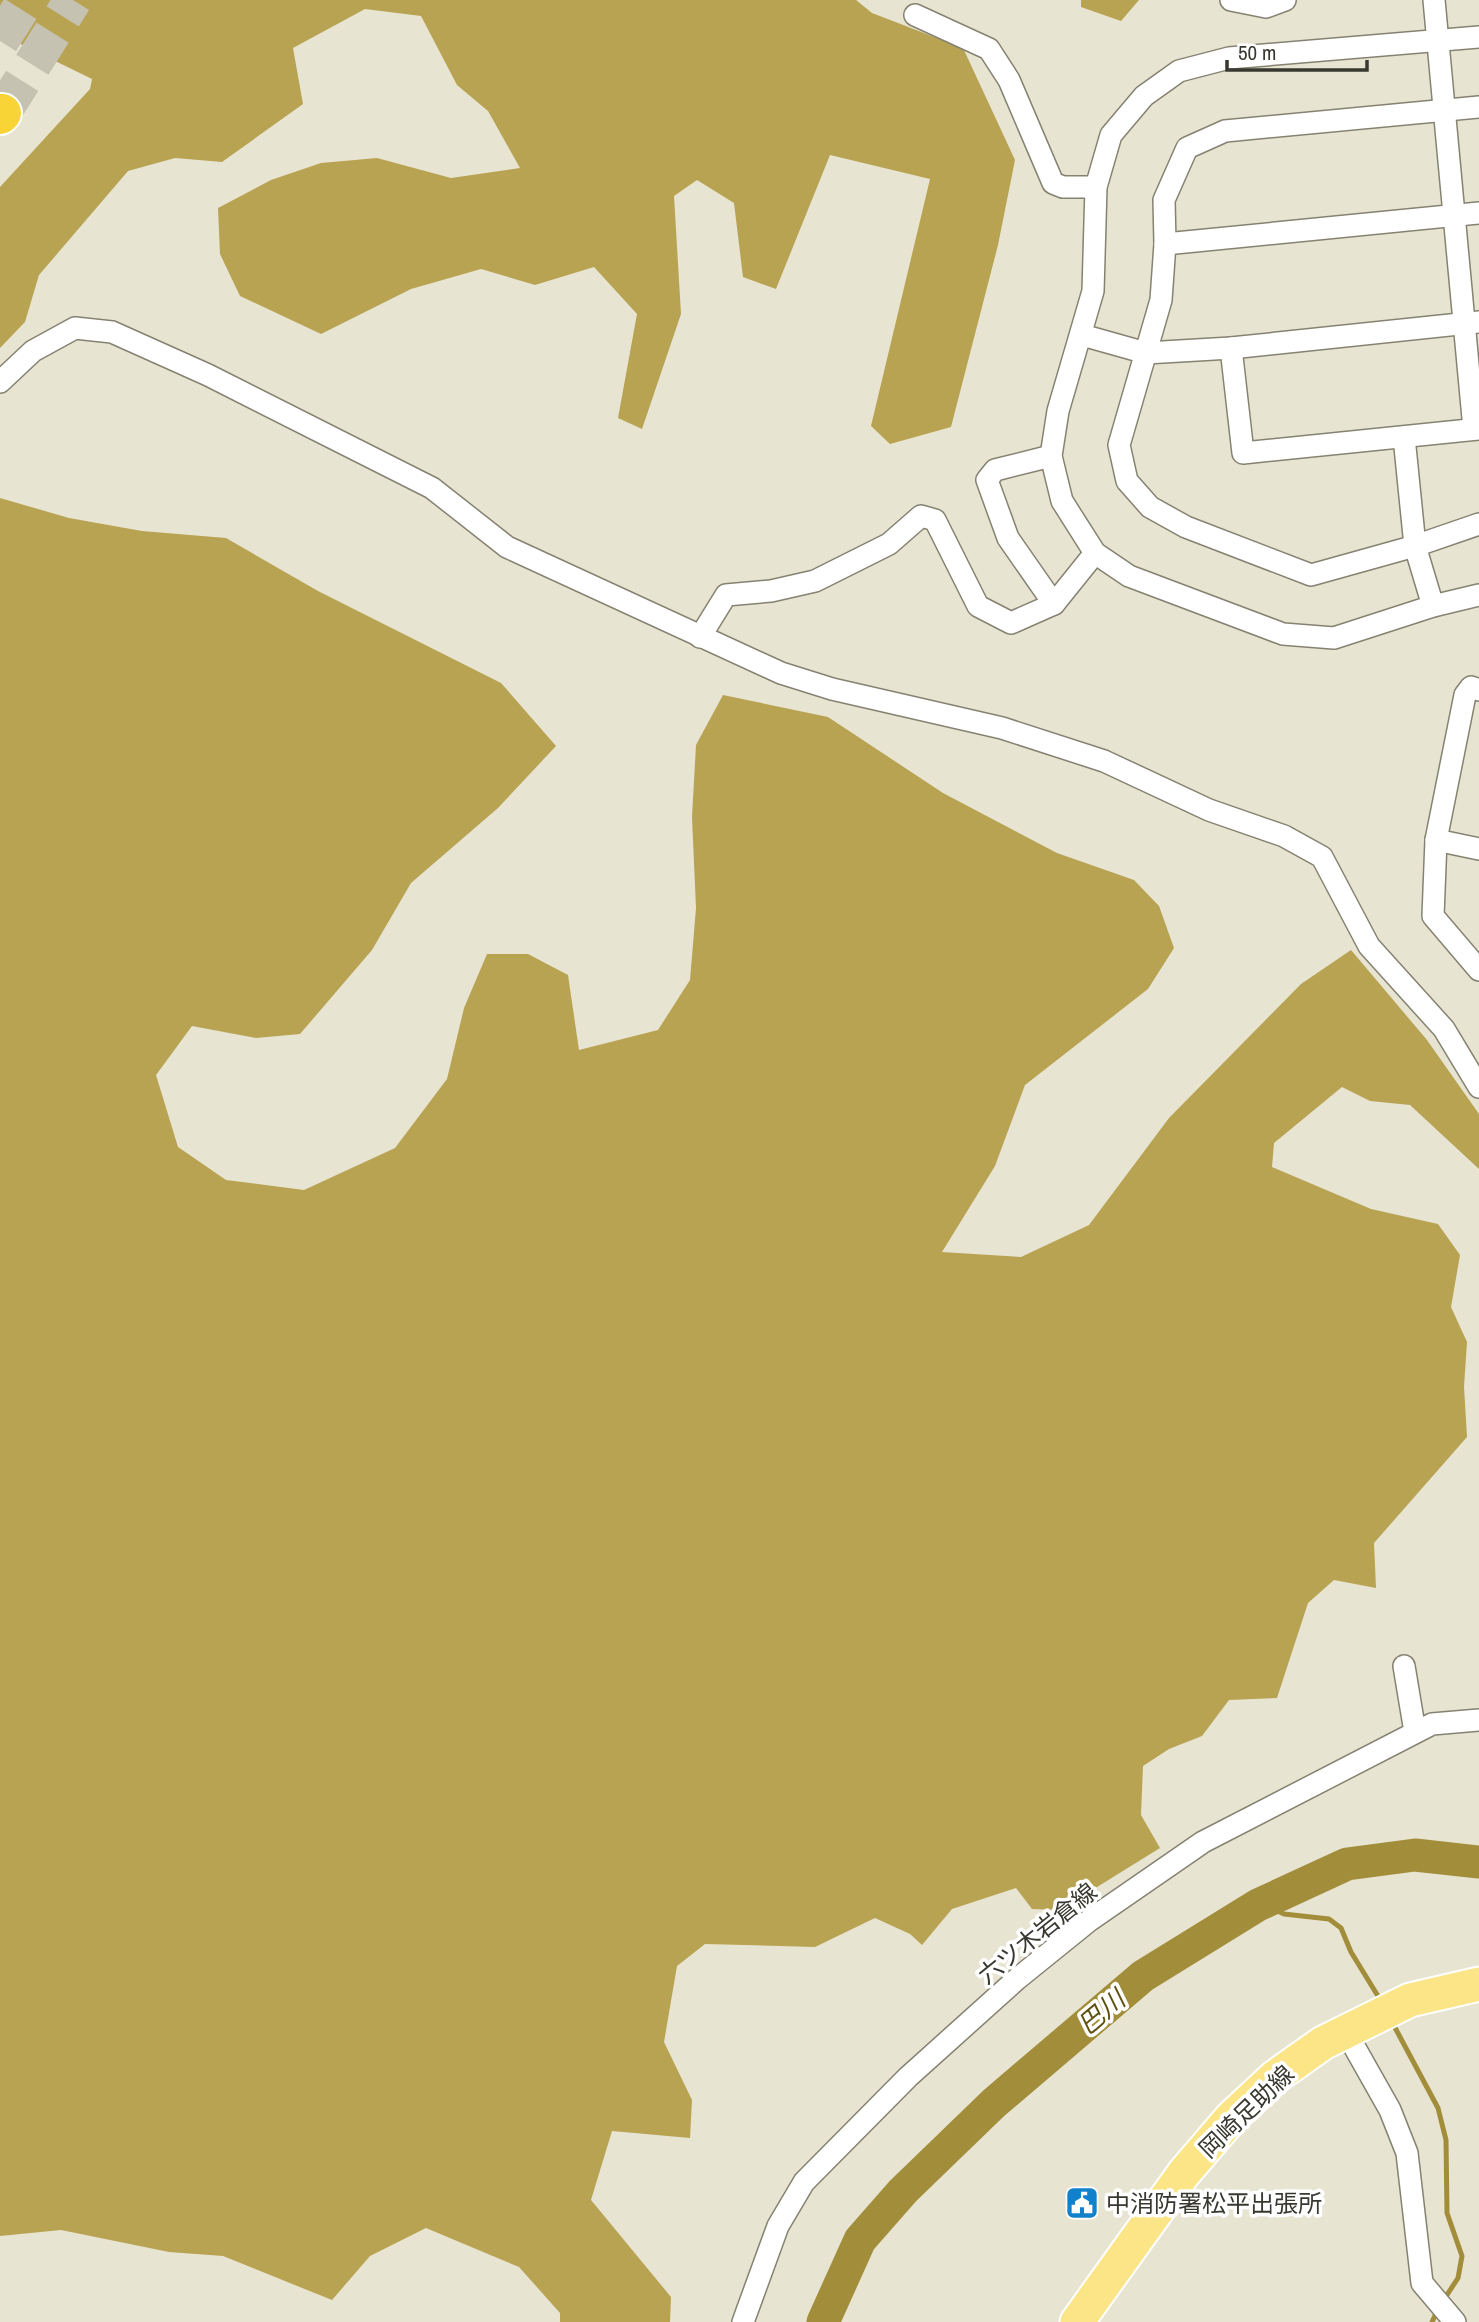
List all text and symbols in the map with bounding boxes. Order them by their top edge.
scale bar [1227,28,1367,72]
text: 50 m [1238,38,1276,67]
street label: 六ツ木岩倉線 [971,1875,1103,1991]
water label: 巴川 [1070,1980,1134,2042]
street label: 岡崎足助線 [1192,2058,1300,2164]
public building icon: 中消防署松平出張所 [1063,2184,1101,2222]
place label: 中消防署松平出張所 [1106,2187,1322,2219]

